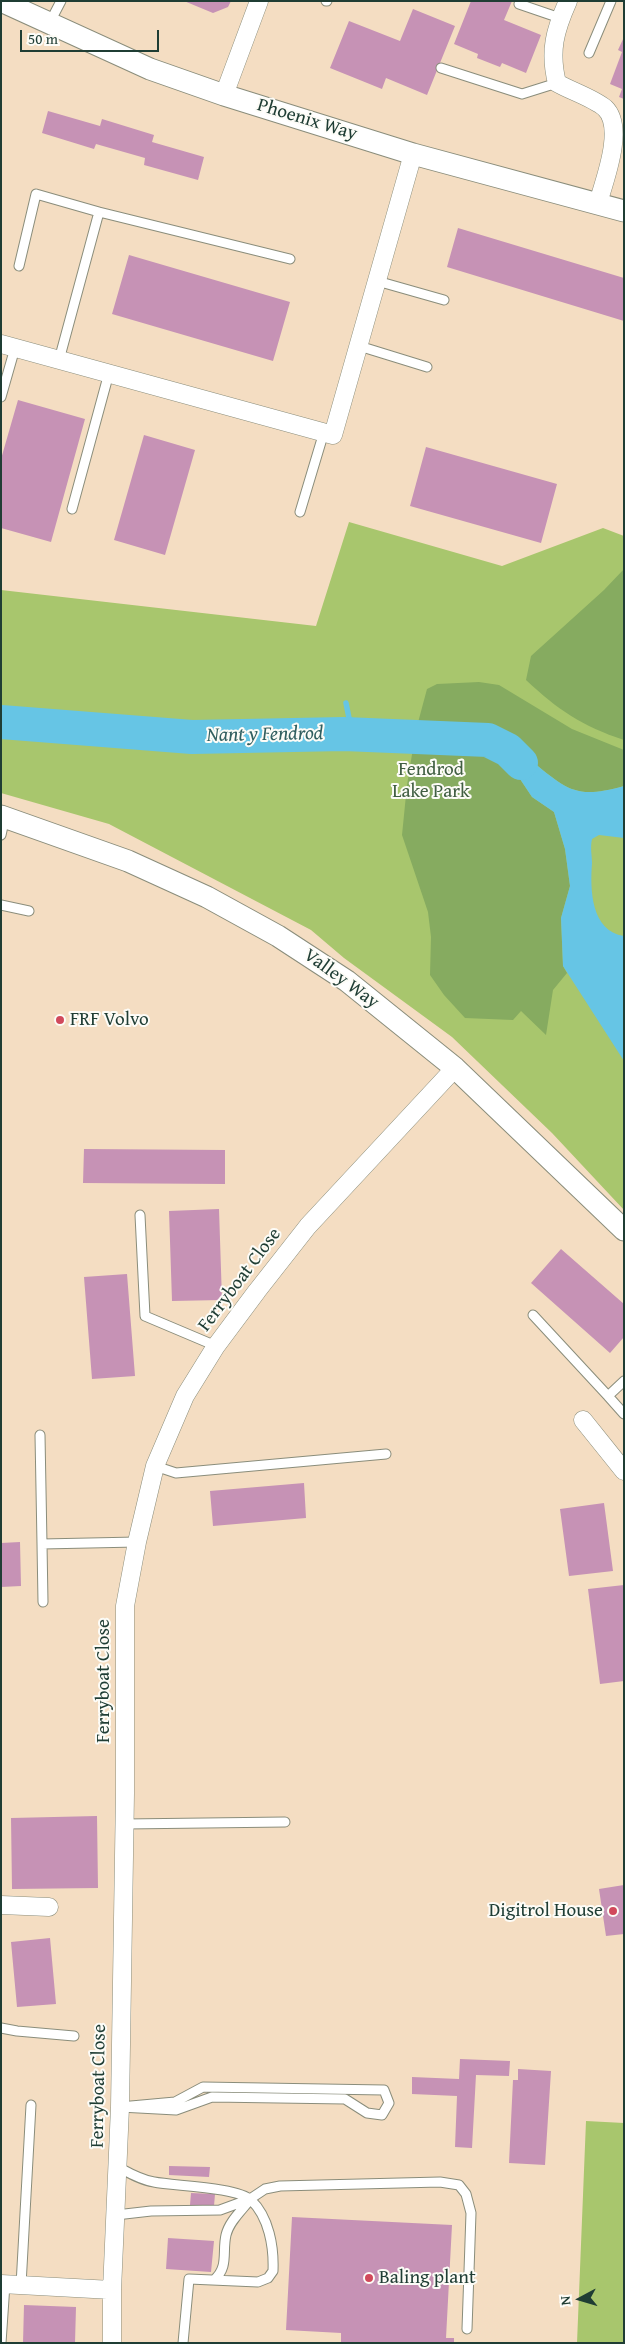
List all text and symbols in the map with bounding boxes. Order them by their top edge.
scale bar [22,20,161,52]
text: 50 m [28,28,58,49]
street label: Phoenix Way [254,94,360,146]
water label: Nant y Fendrod [207,722,323,748]
park label: Fendrod Lake Park [392,759,470,803]
street label: Valley Way [299,944,383,1014]
place label: FRF Volvo [70,1009,149,1031]
marker: FRF Volvo [54,1014,66,1026]
street label: Ferryboat Close [194,1224,286,1336]
street label: Ferryboat Close [93,1619,115,1743]
place label: Digitrol House [489,1900,603,1922]
marker: Digitrol House [607,1905,619,1917]
street label: Ferryboat Close [87,2024,111,2148]
place label: Baling plant [379,2267,476,2289]
marker: Baling plant [363,2272,375,2284]
north arrow [555,2274,605,2324]
text: N [555,2295,576,2306]

